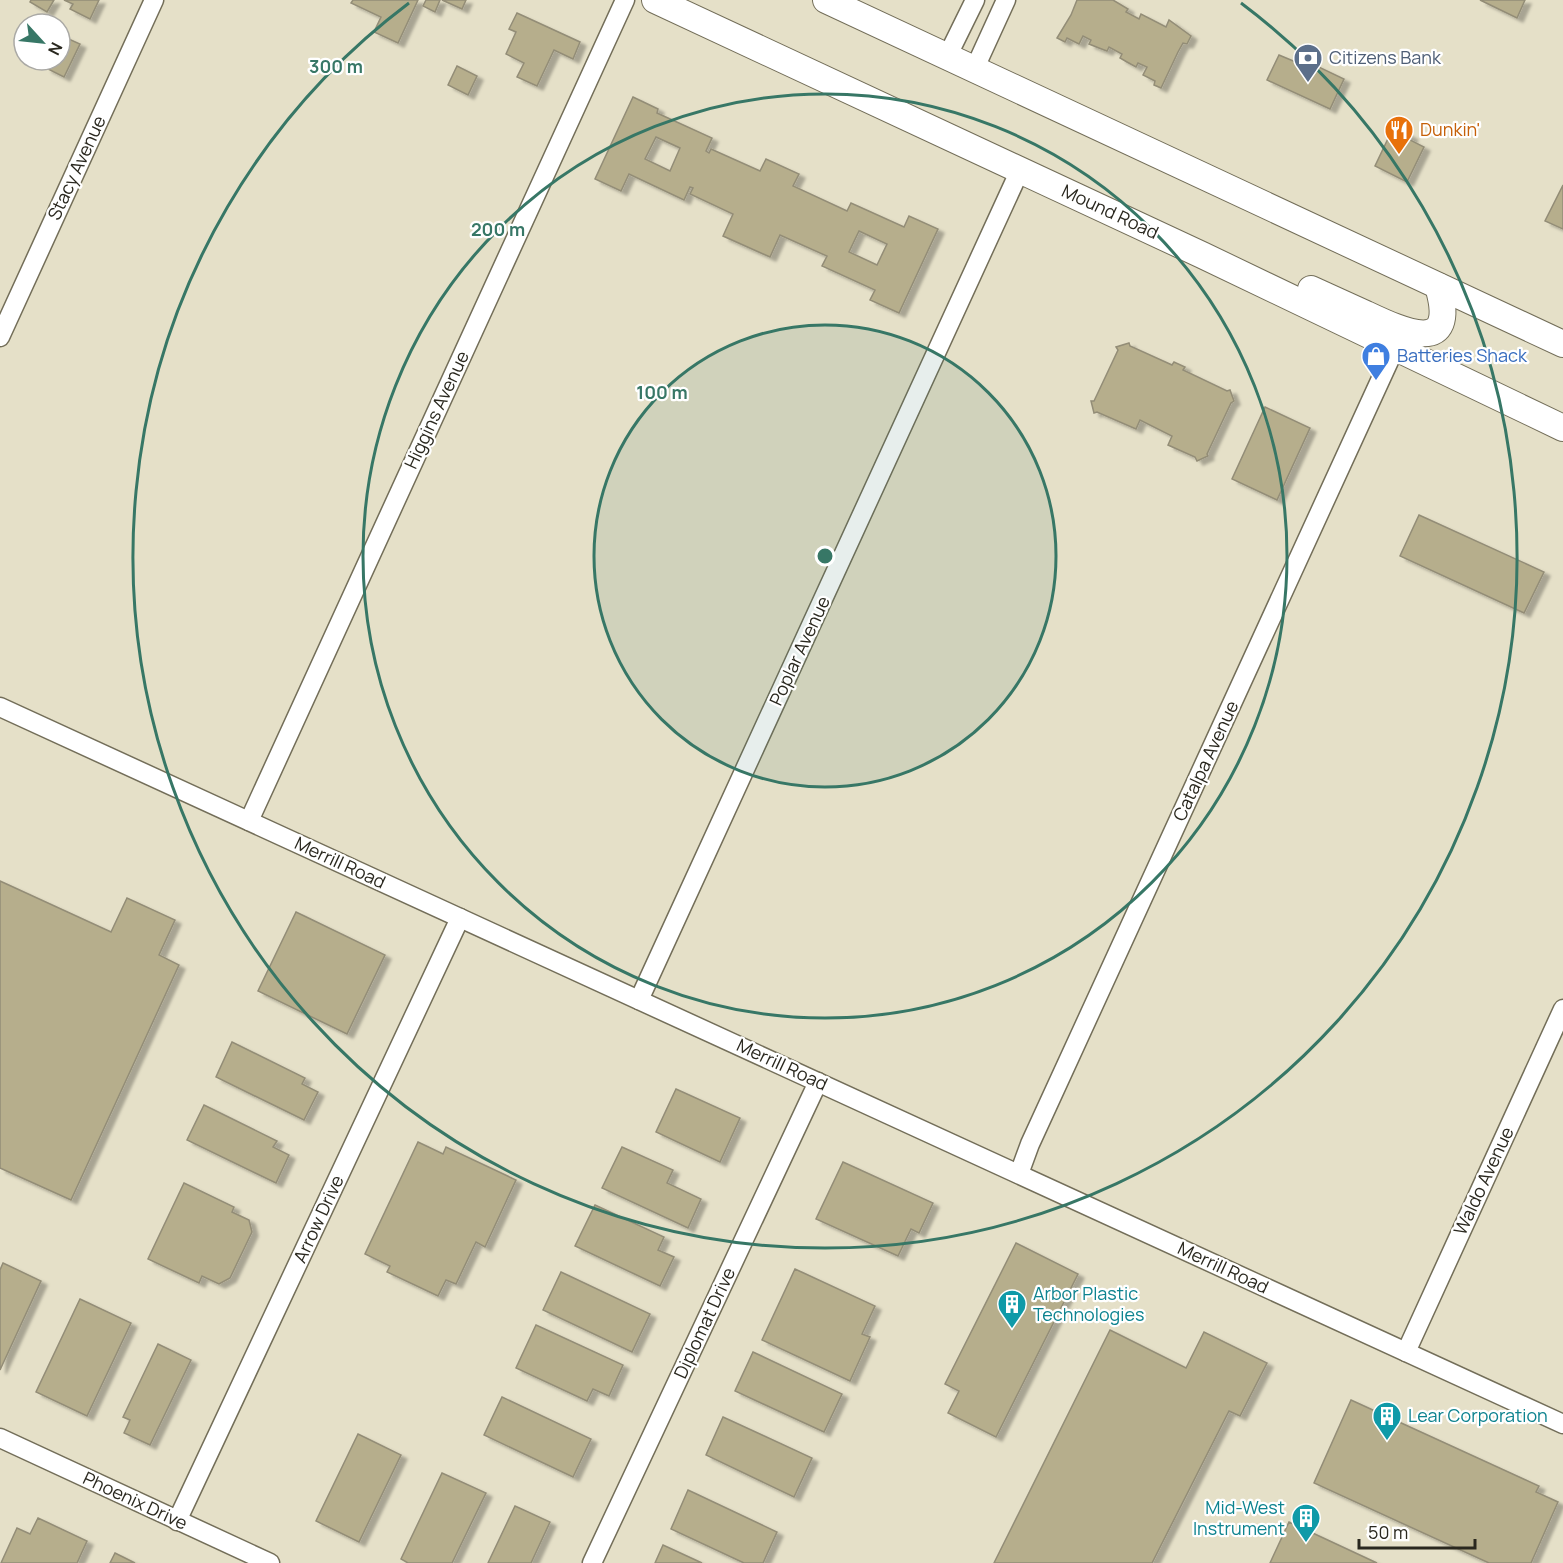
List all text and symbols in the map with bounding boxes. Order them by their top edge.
north arrow [12,12,72,72]
text: N [43,39,68,59]
bank icon: Citizens Bank [1292,42,1324,84]
place label: Citizens Bank [1329,45,1442,69]
text: 300 m [309,54,363,78]
street label: Stacy Avenue [41,111,111,224]
restaurant icon: Dunkin' [1383,114,1415,156]
place label: Dunkin' [1420,117,1480,141]
street label: Mound Road [1058,178,1163,244]
text: 200 m [471,217,525,241]
shop icon: Batteries Shack [1360,340,1392,382]
place label: Batteries Shack [1397,343,1528,367]
street label: Higgins Avenue [398,347,474,472]
text: 100 m [636,380,688,404]
centre of rings [815,546,835,566]
street label: Poplar Avenue [763,592,835,709]
street label: Catalpa Avenue [1167,697,1243,825]
street label: Merrill Road [291,831,390,894]
street label: Merrill Road [733,1033,832,1096]
street label: Waldo Avenue [1448,1123,1519,1239]
street label: Arrow Drive [287,1171,349,1266]
street label: Merrill Road [1174,1236,1273,1299]
street label: Diplomat Drive [668,1263,740,1382]
place label: Arbor Plastic Technologies [1033,1281,1144,1326]
building icon: Arbor Plastic Technologies [996,1288,1028,1330]
building icon: Lear Corporation [1371,1400,1403,1442]
place label: Lear Corporation [1408,1403,1548,1427]
street label: Phoenix Drive [79,1465,191,1535]
place label: Mid-West Instrument [1193,1495,1285,1540]
building icon: Mid-West Instrument [1290,1502,1322,1544]
scale bar [1359,1512,1474,1550]
text: 50 m [1368,1520,1408,1544]

